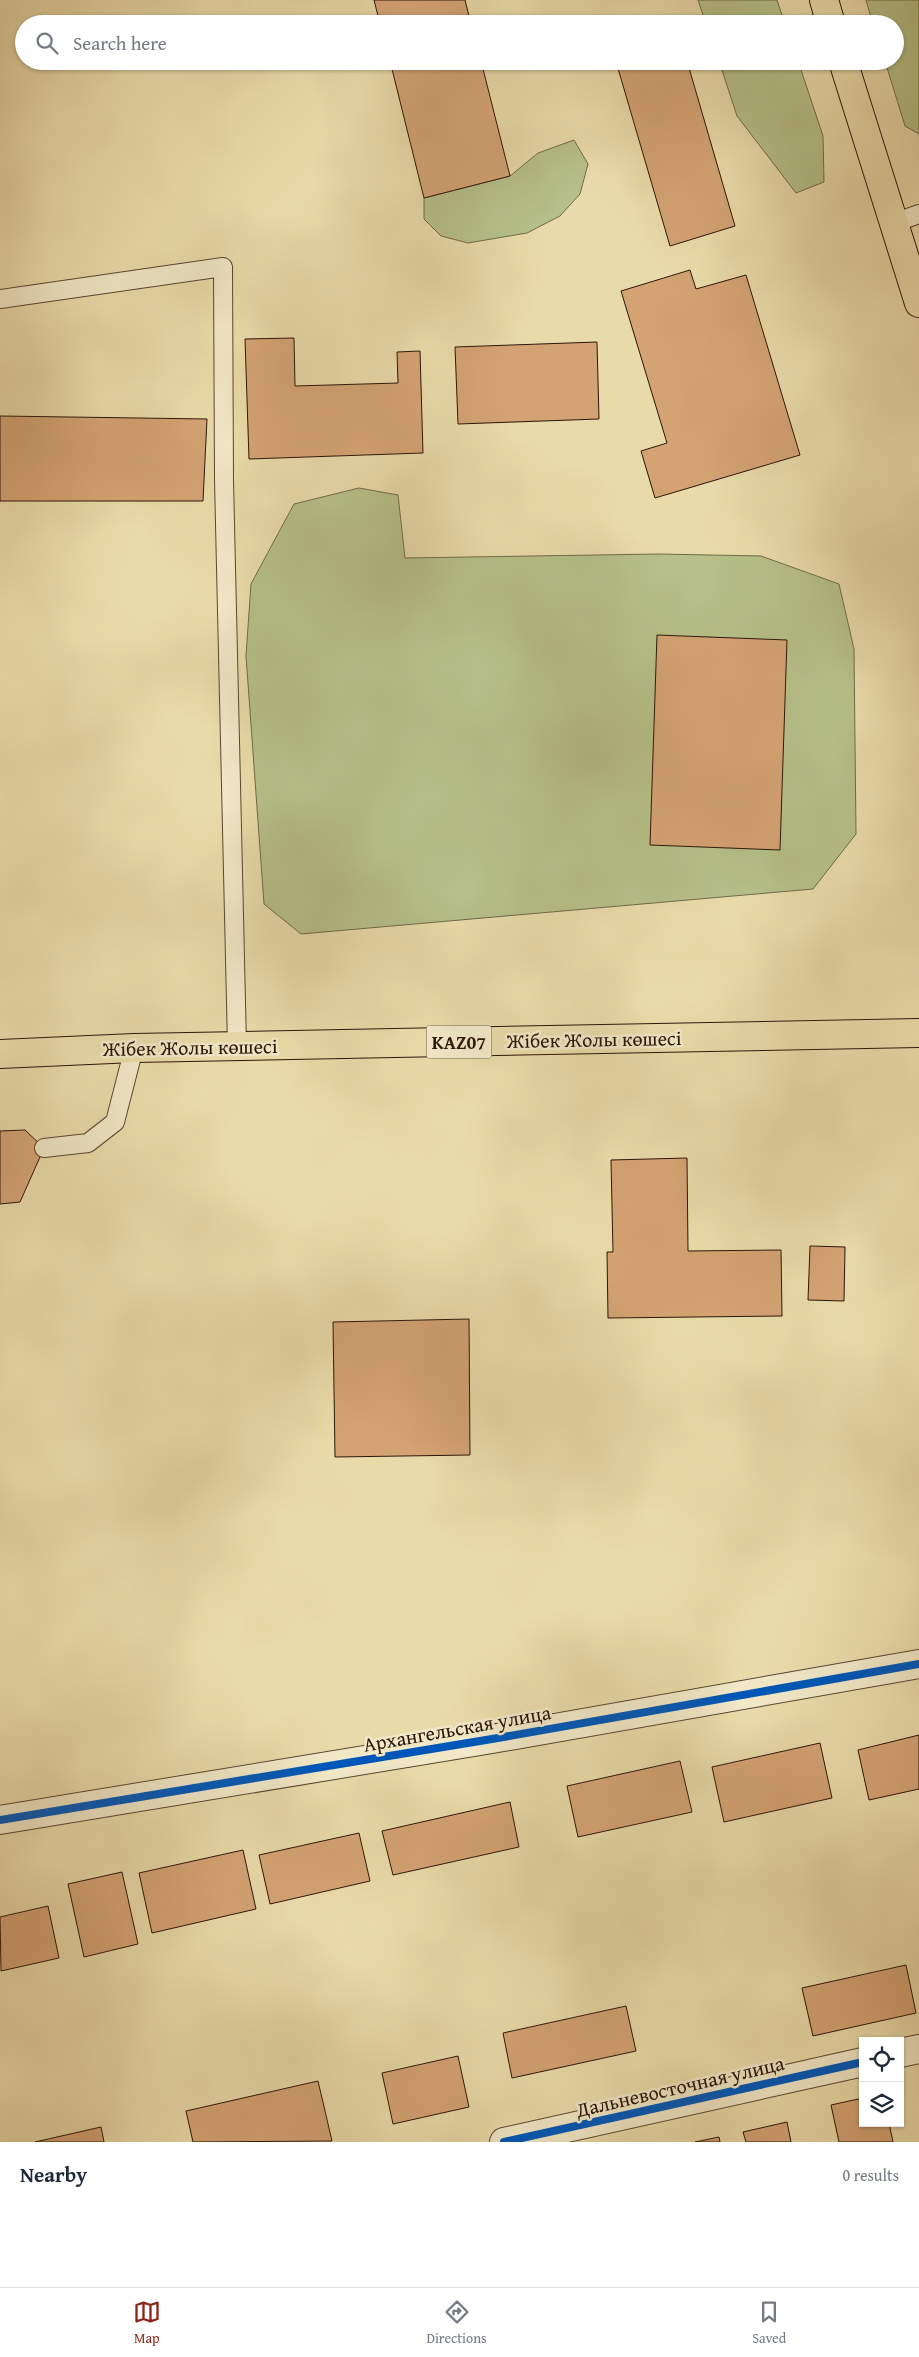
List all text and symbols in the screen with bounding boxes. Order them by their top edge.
search box [15,15,904,70]
icon: search [33,29,61,57]
text: Search here [73,29,167,57]
street label: Жібек Жолы көшесі [505,1023,682,1055]
road number: KAZ07 [426,1026,492,1058]
street label: Жібек Жолы көшесі [101,1031,278,1063]
street label: Архангельская улица [361,1697,553,1759]
map controls [859,2037,904,2127]
button: locate [859,2037,904,2082]
street label: Дальневосточная улица [572,2048,787,2124]
button: layers [859,2082,904,2127]
text: Nearby [20,2159,87,2190]
text: 0 results [842,2163,899,2187]
tab: Map [133,2298,161,2348]
tab: Directions [426,2298,487,2348]
tab: Saved [752,2298,786,2348]

